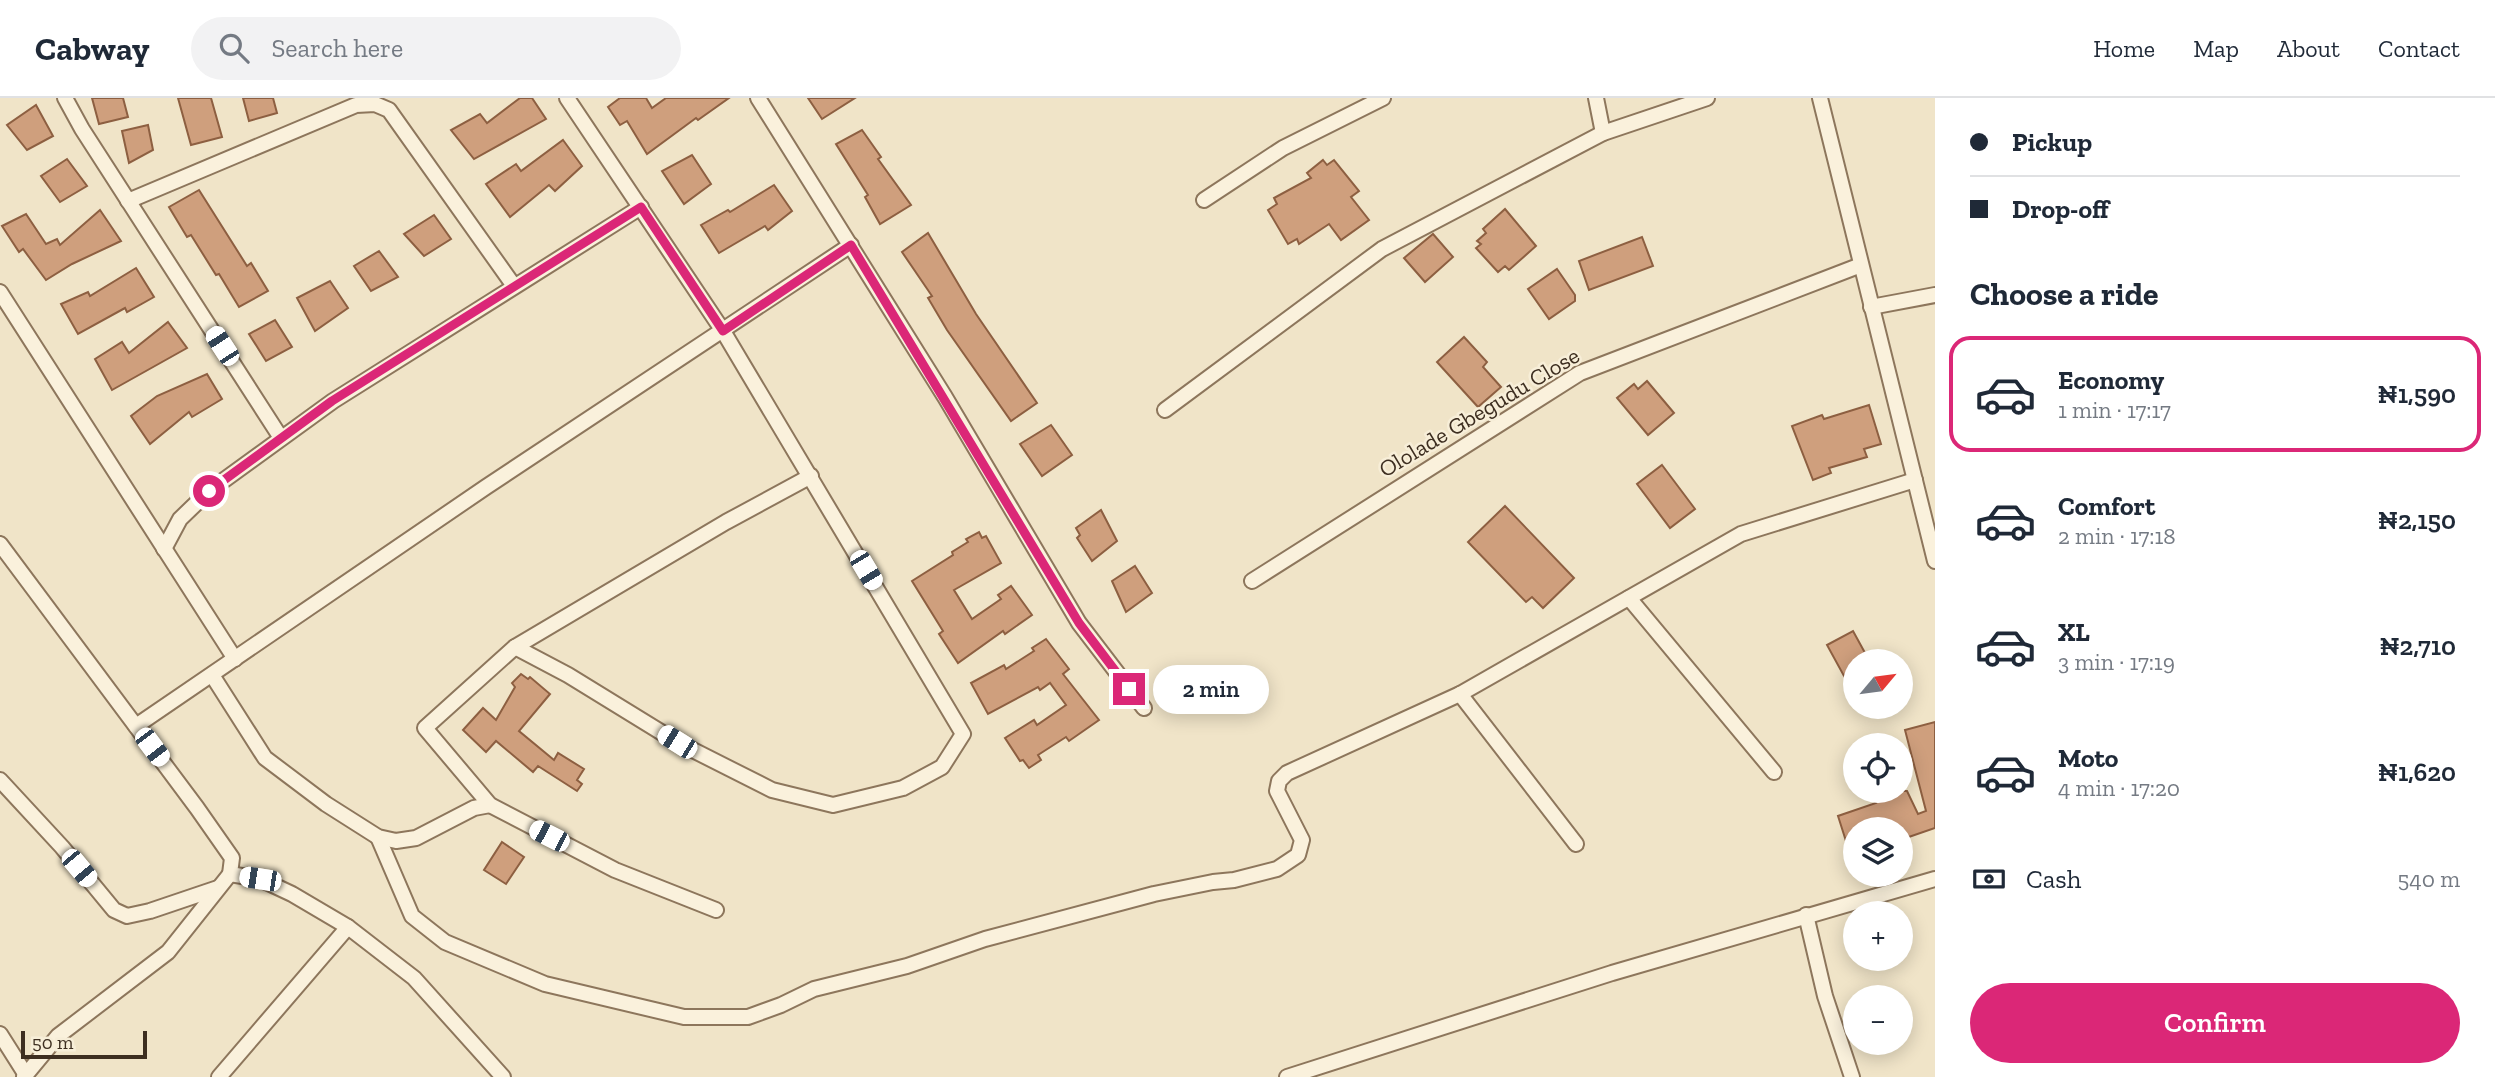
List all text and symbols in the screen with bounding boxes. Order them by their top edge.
search box [191,17,681,80]
text: Cabway [35,29,149,68]
icon: search [215,29,253,67]
text: Search here [271,32,403,64]
text: Home [2093,34,2155,63]
text: Map [2193,34,2239,63]
text: About [2277,34,2340,63]
text: Contact [2378,34,2460,63]
text: Pickup [2012,126,2092,158]
text: Drop-off [2012,193,2109,225]
text: Choose a ride [1970,275,2158,313]
car [202,323,243,369]
street label: Ololade Gbegudu Close [1374,341,1584,483]
icon: car [1974,363,2037,426]
text: Economy [2058,364,2164,396]
text: ₦1,590 [2378,378,2456,410]
text: 1 min · 17:17 [2058,396,2171,424]
route start [193,475,225,507]
icon: car [1974,489,2037,552]
text: Comfort [2058,490,2155,522]
text: ₦2,150 [2378,504,2456,536]
text: 2 min · 17:18 [2058,522,2176,550]
car [847,547,886,593]
icon: car [1974,615,2037,678]
text: XL [2058,616,2090,648]
text: ₦2,710 [2379,630,2456,662]
text: 3 min · 17:19 [2058,648,2175,676]
north arrow [1843,649,1913,719]
map controls [1843,649,1913,1055]
callout: 2 min [1154,664,1269,714]
route end [1113,673,1145,705]
text: 2 min [1182,675,1240,703]
car [654,722,701,762]
car [131,724,174,770]
button: locate [1843,733,1913,803]
icon: car [1974,741,2037,804]
text: Moto [2058,742,2118,774]
text: ₦1,620 [2378,756,2456,788]
text: 4 min · 17:20 [2058,774,2180,802]
car [526,817,573,855]
button: layers [1843,817,1913,887]
car [58,845,101,891]
icon: cash [1970,860,2008,898]
text: Cash [2026,863,2081,895]
car [238,865,283,893]
text: 540 m [2398,865,2460,893]
button: + [1843,901,1913,971]
button: Confirm [1970,983,2460,1063]
button: − [1843,985,1913,1055]
scale bar [21,1028,147,1060]
text: 50 m [32,1031,73,1054]

